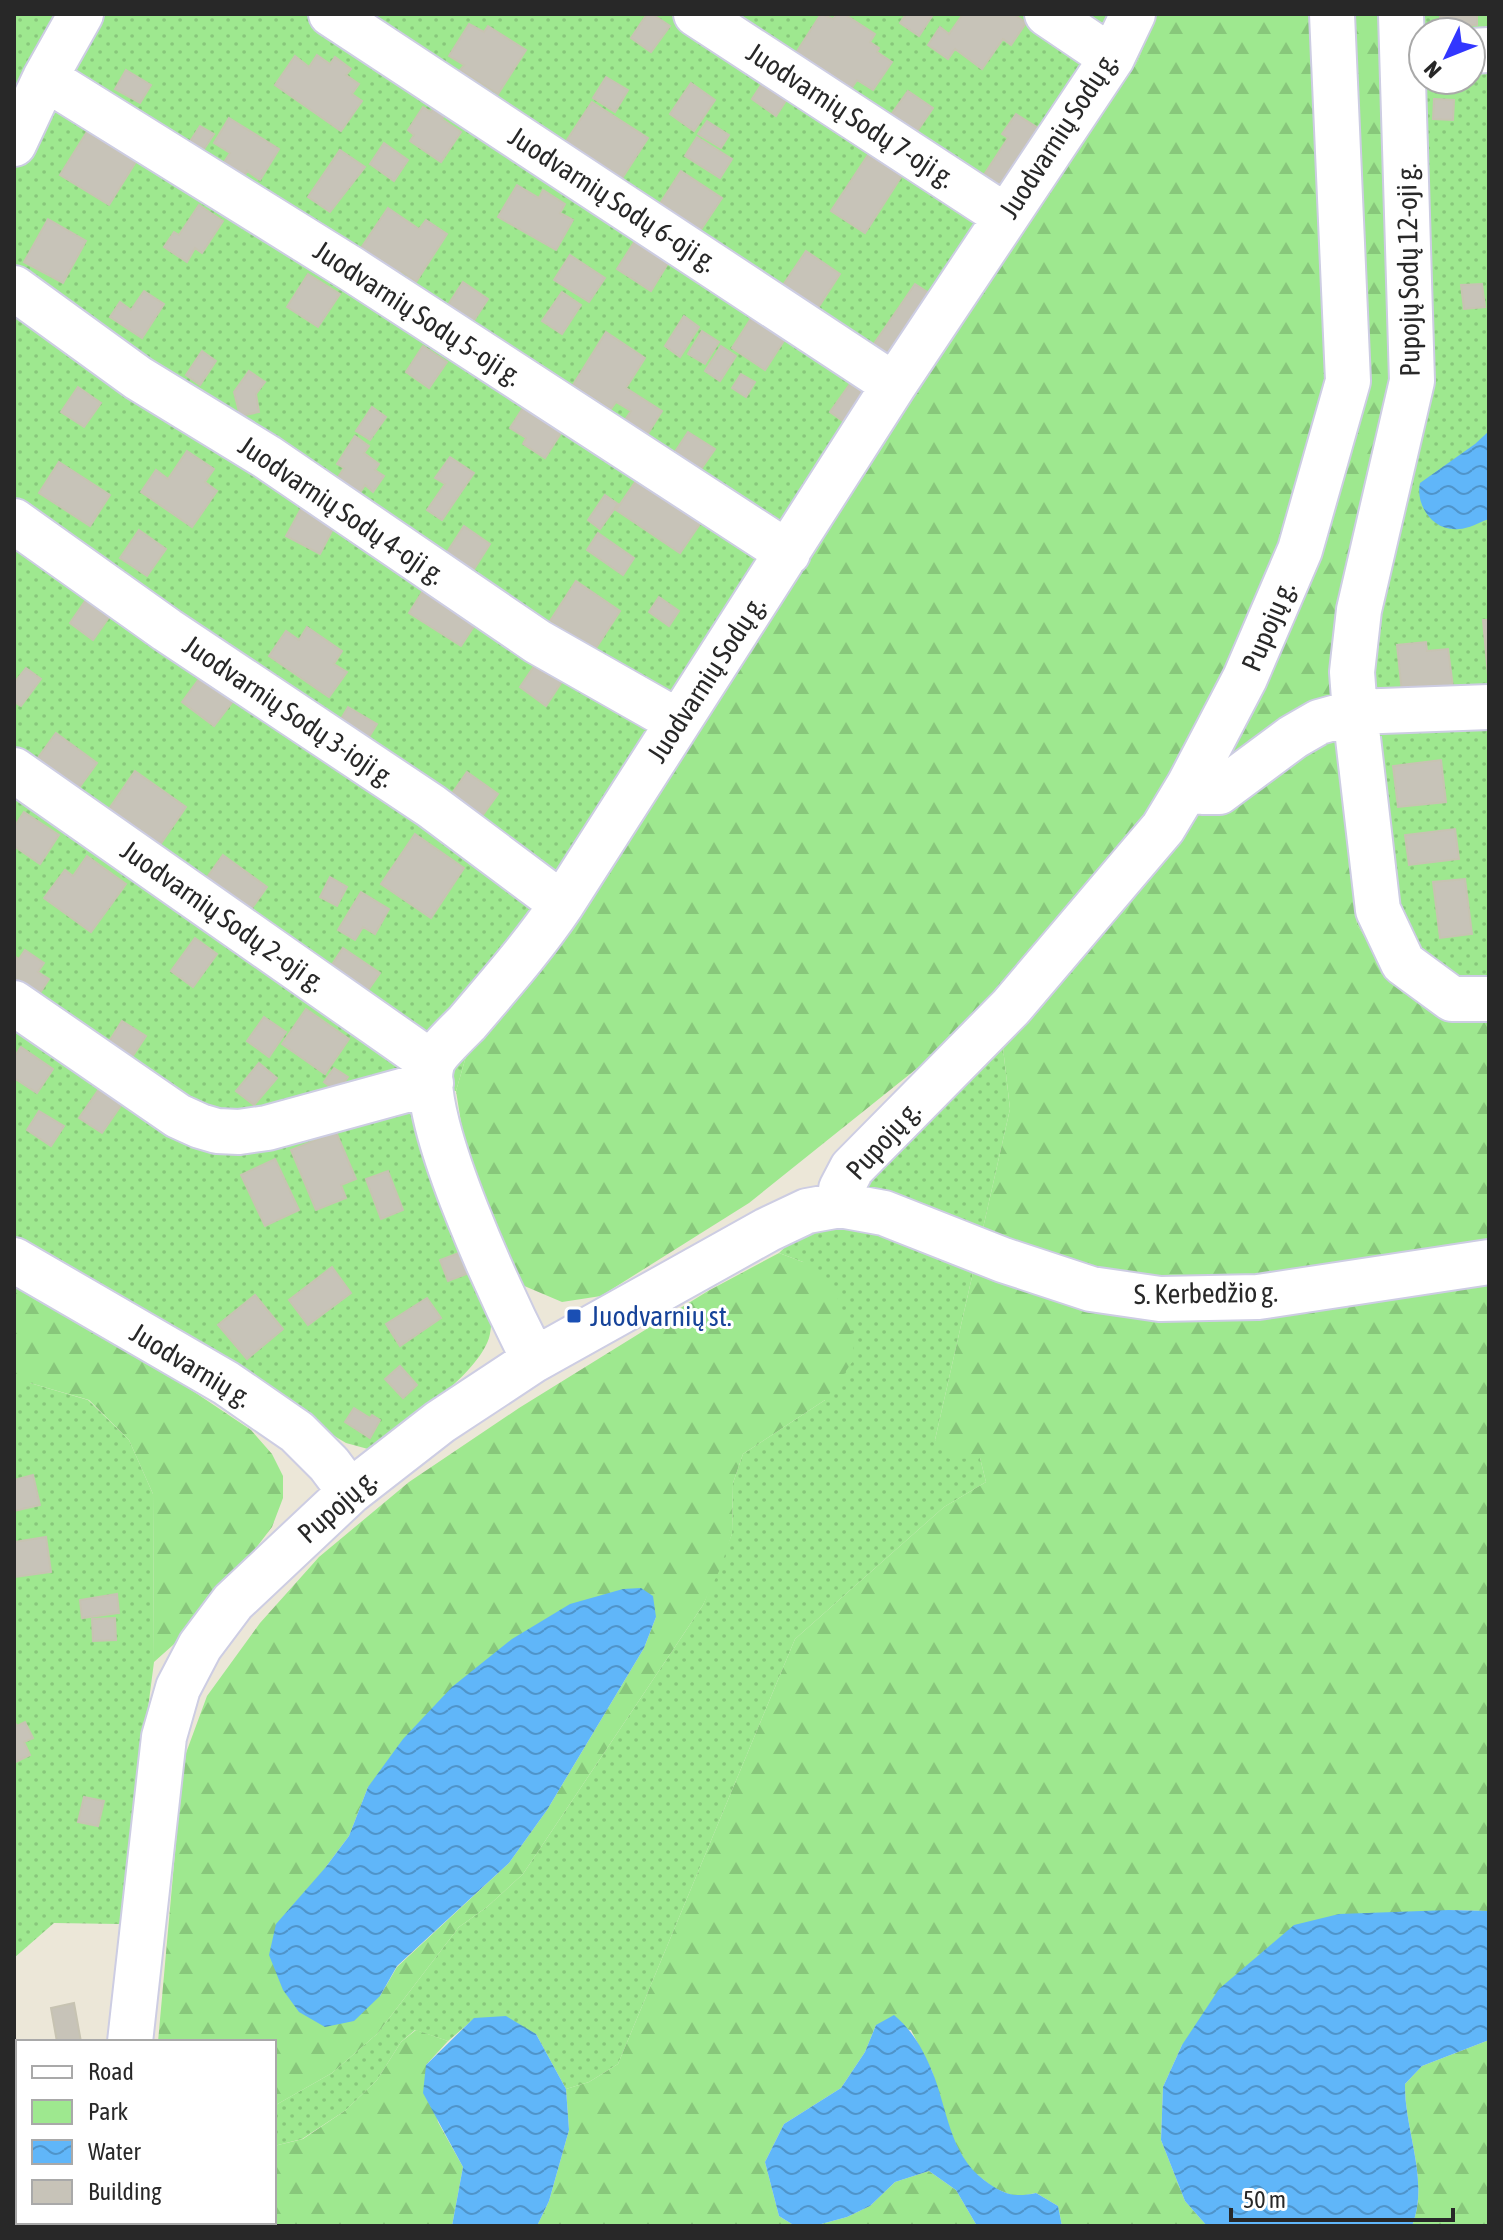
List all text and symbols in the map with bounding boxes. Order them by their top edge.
north arrow [1407,16,1487,96]
street label: Juodvarnių Sodų 7-oji g. [741,36,961,194]
street label: Juodvarnių Sodų g. [992,46,1124,224]
text: N [1418,56,1446,83]
street label: Juodvarnių Sodų 6-oji g. [503,120,723,278]
street label: Pupojų Sodų 12-oji g. [1390,163,1426,377]
street label: Juodvarnių Sodų 5-oji g. [308,234,528,392]
street label: Juodvarnių Sodų 4-oji g. [233,429,451,591]
street label: Pupojų g. [1235,576,1301,676]
street label: Juodvarnių Sodų g. [640,590,772,768]
street label: Juodvarnių Sodų 3-ioji g. [177,628,401,794]
street label: Juodvarnių Sodų 2-oji g. [115,834,331,998]
street label: Pupojų g. [839,1094,927,1186]
street label: S. Kerbedžio g. [1134,1276,1278,1310]
place label: Juodvarnių st. [590,1300,732,1332]
marker: Juodvarnių st. [565,1307,583,1325]
street label: Juodvarnių g. [125,1316,257,1414]
street label: Pupojų g. [291,1462,383,1550]
legend [16,2040,276,2224]
text: Road [88,2058,134,2085]
text: Park [88,2098,129,2125]
text: Water [88,2138,141,2165]
scale bar [1231,2172,1453,2222]
text: Building [88,2178,162,2205]
text: 50 m [1243,2186,1286,2213]

